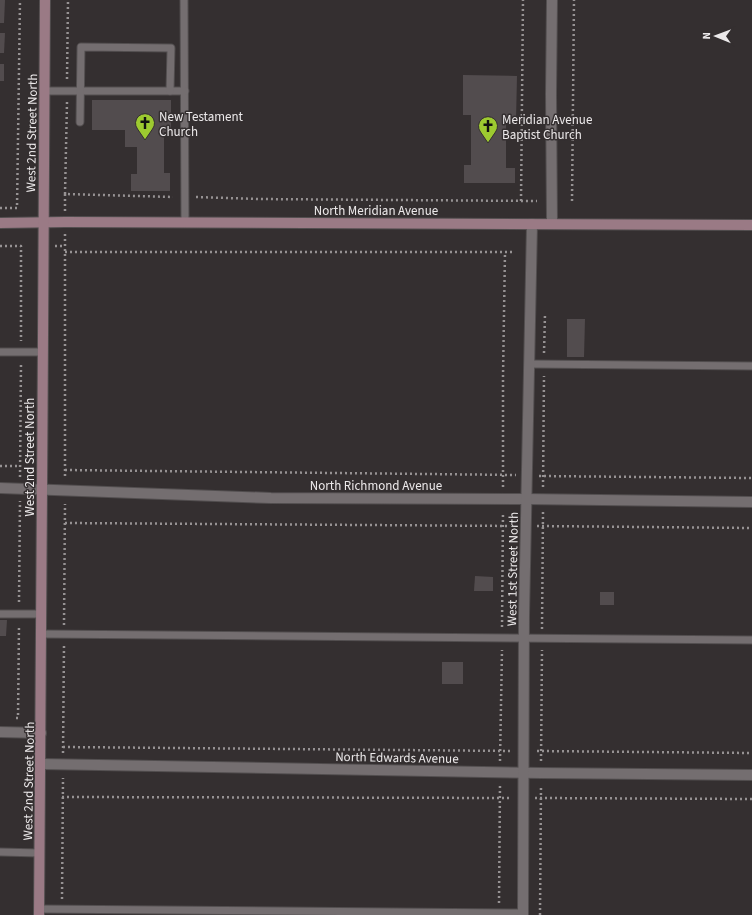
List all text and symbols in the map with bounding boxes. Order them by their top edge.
north arrow [696,16,736,56]
text: N [699,32,714,40]
street label: West 2nd Street North [22,73,42,193]
place label: New Testament Church [159,108,244,141]
place label: Meridian Avenue Baptist Church [502,111,592,144]
church icon: New Testament Church [134,112,156,140]
church icon: Meridian Avenue Baptist Church [477,115,499,143]
street label: North Meridian Avenue [314,202,438,220]
street label: West 2nd Street North [21,398,39,516]
street label: North Richmond Avenue [310,477,442,495]
street label: West 1st Street North [503,512,523,626]
street label: West 2nd Street North [19,721,39,841]
street label: North Edwards Avenue [335,748,459,768]

